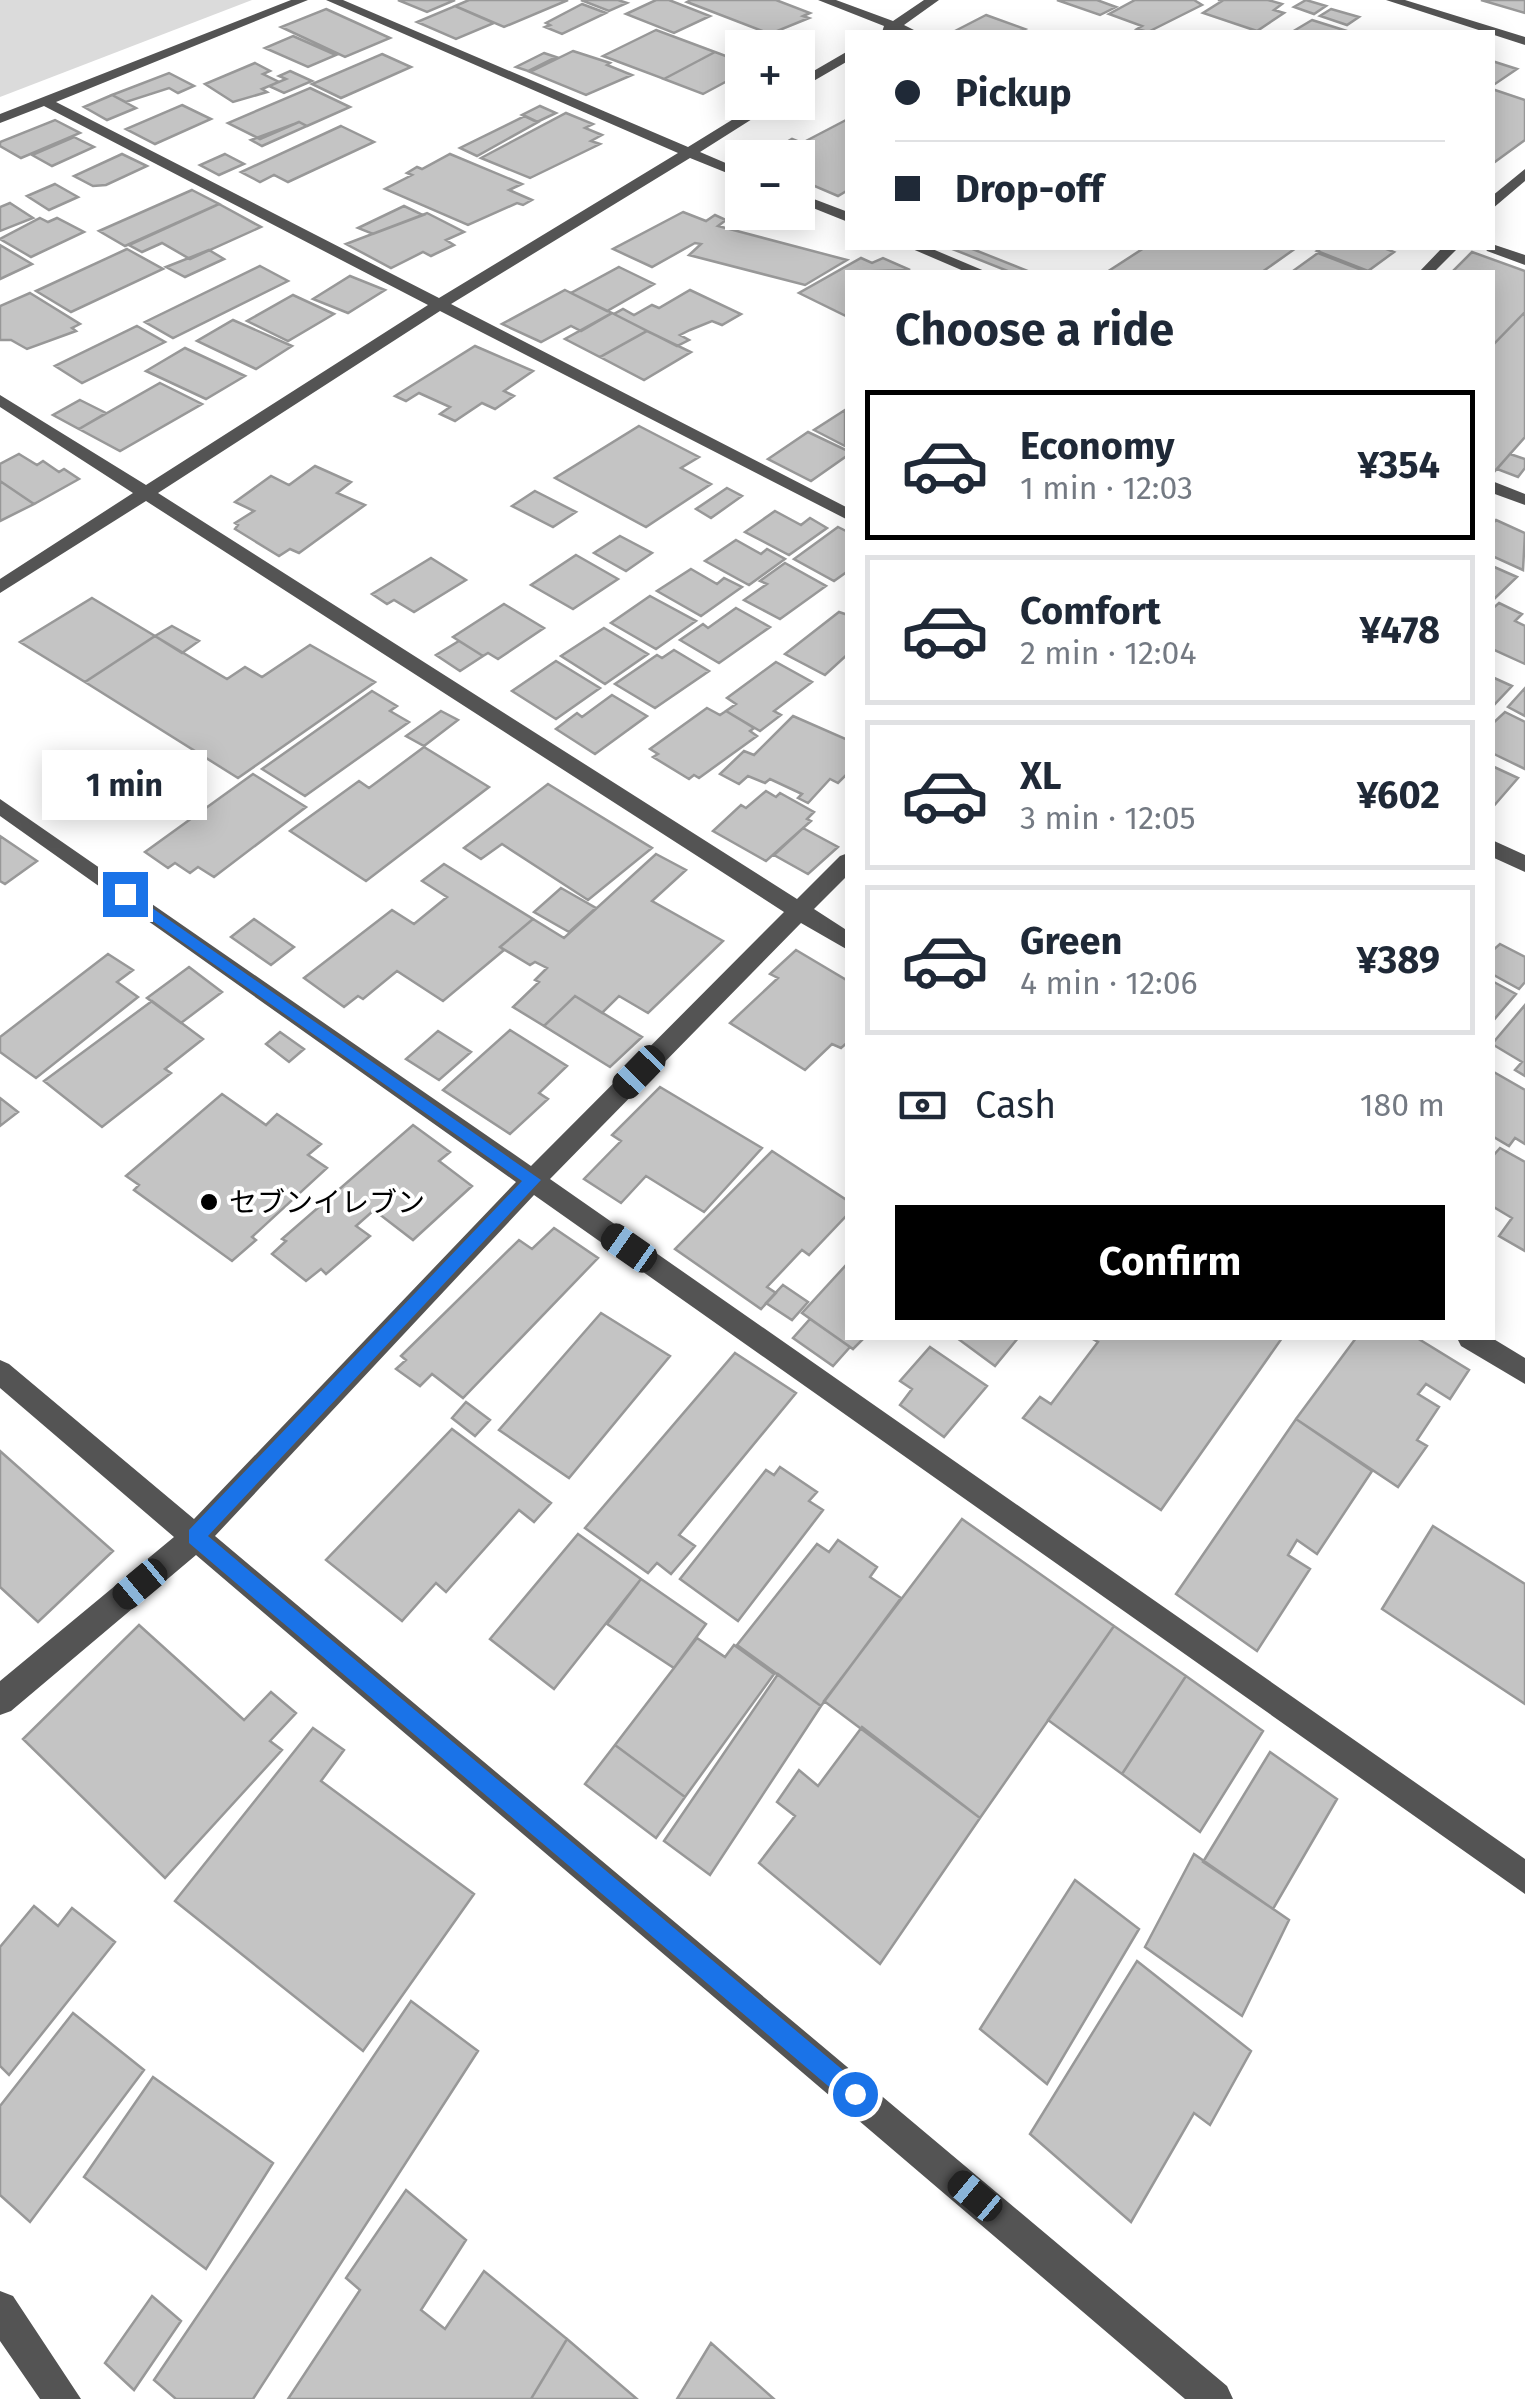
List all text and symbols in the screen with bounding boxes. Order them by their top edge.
map controls [725,30,815,230]
button: + [725,30,815,120]
text: Pickup [955,70,1072,116]
button: − [725,140,815,230]
text: Drop-off [955,166,1103,212]
text: Choose a ride [895,303,1174,357]
icon: car [900,420,990,510]
text: Economy [1020,423,1175,469]
text: ¥354 [1357,442,1440,488]
text: 1 min · 12:03 [1020,469,1193,507]
icon: car [900,585,990,675]
text: Comfort [1020,588,1161,634]
text: ¥478 [1360,607,1440,653]
text: 2 min · 12:04 [1020,634,1196,672]
callout: 1 min [42,749,208,819]
icon: car [900,750,990,840]
text: XL [1020,753,1062,799]
text: 1 min [86,766,163,804]
text: ¥602 [1357,772,1440,818]
text: 3 min · 12:05 [1020,799,1196,837]
route end [103,872,148,917]
icon: car [900,915,990,1005]
text: Green [1020,918,1123,964]
text: ¥389 [1356,937,1440,983]
text: 4 min · 12:06 [1020,964,1198,1002]
car [607,1040,671,1104]
icon: cash [895,1078,950,1133]
text: Cash [975,1082,1056,1128]
text: 180 m [1360,1086,1445,1124]
place label: セブンイレブン [229,1186,425,1219]
marker: セブンイレブン [198,1191,220,1213]
button: Confirm [895,1205,1445,1320]
car [596,1219,662,1277]
car [107,1553,173,1615]
route start [833,2072,878,2117]
car [942,2165,1008,2227]

